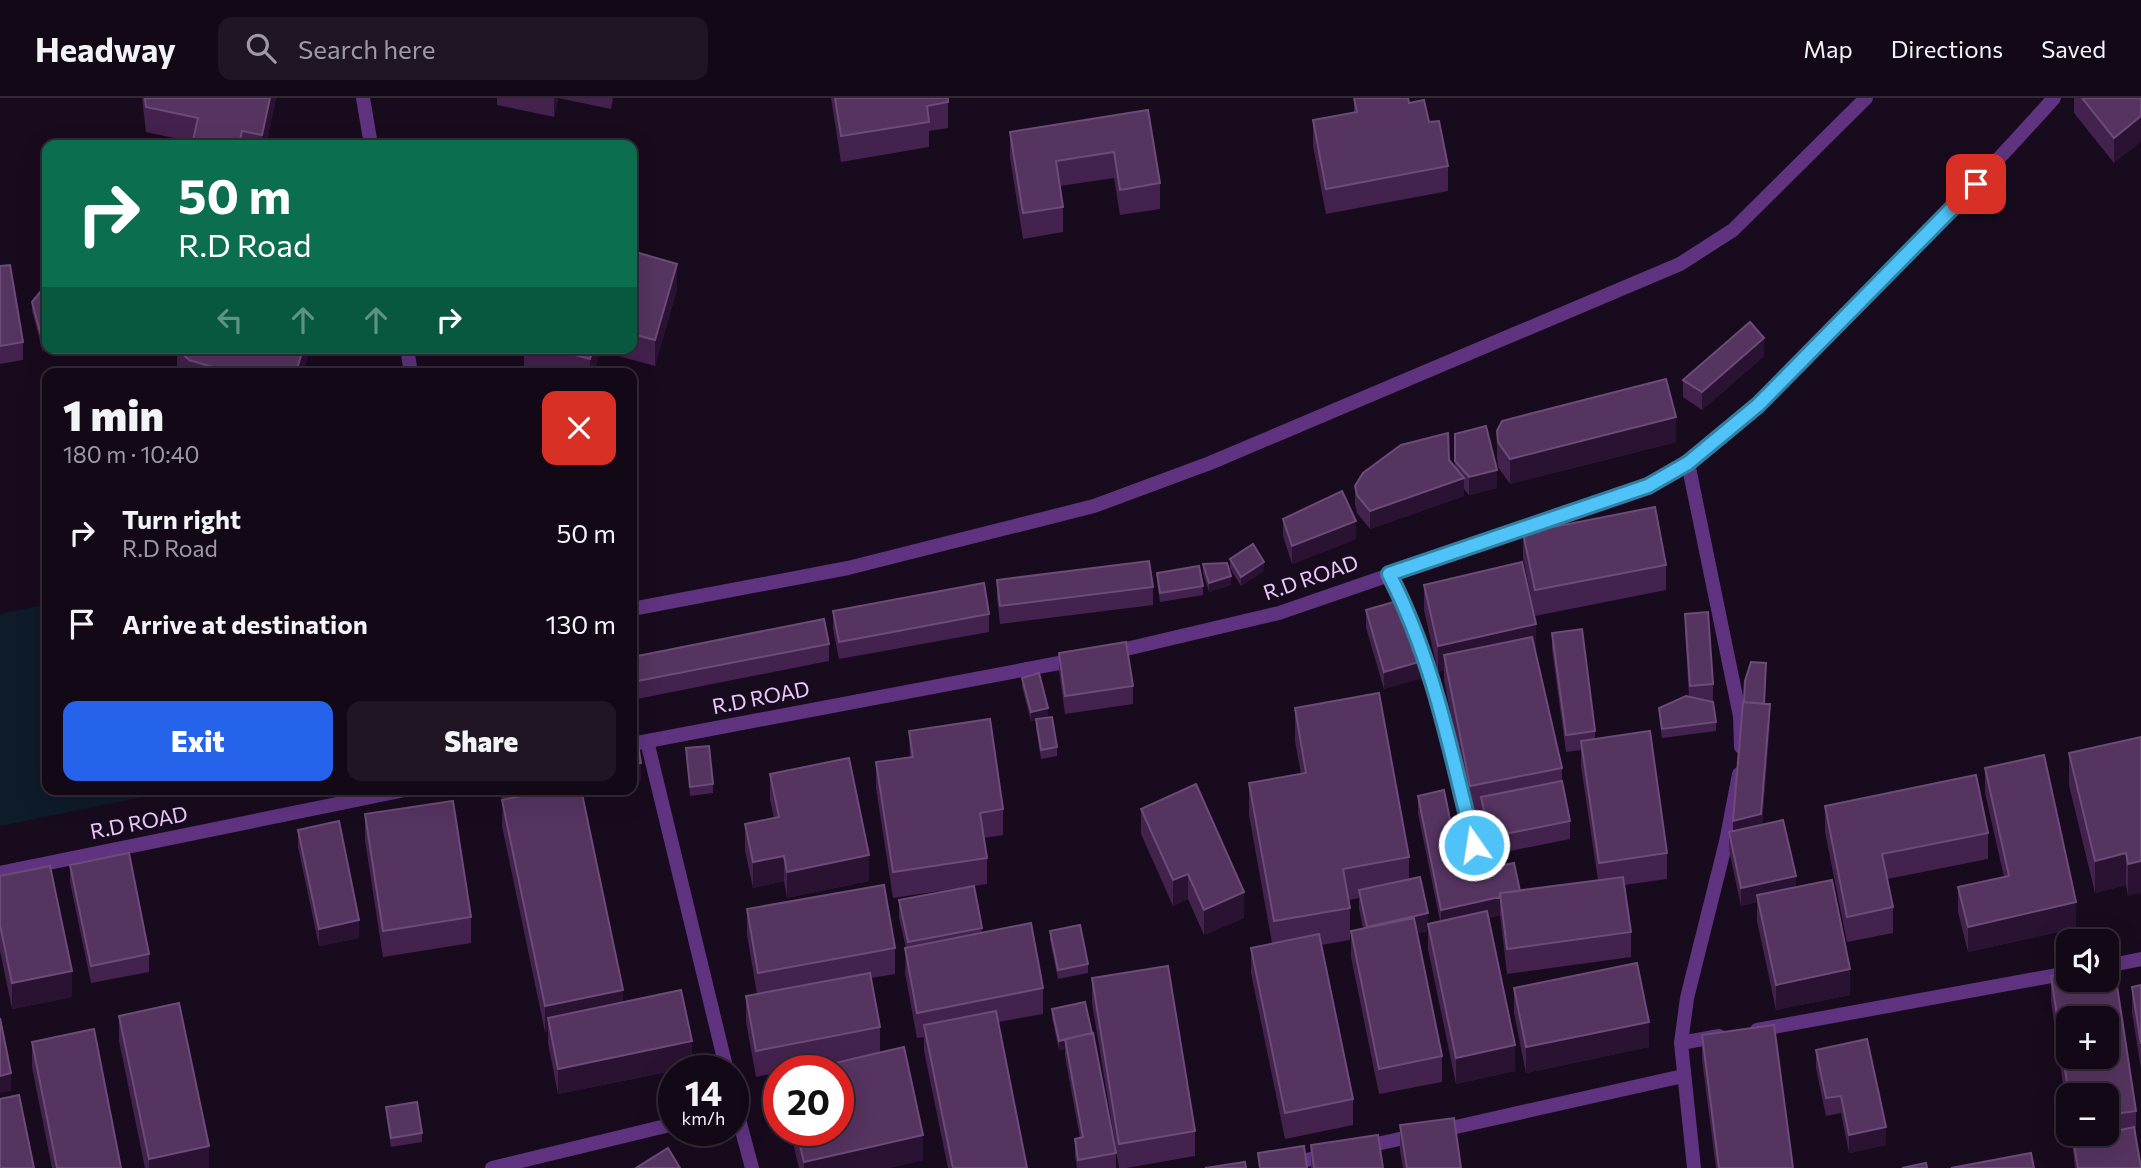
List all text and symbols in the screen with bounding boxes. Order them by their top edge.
search box [218,17,708,80]
text: Headway [35,28,176,69]
icon: search [242,29,280,67]
text: Search here [298,33,436,64]
text: Map [1803,34,1853,63]
text: Directions [1891,34,2003,63]
text: Saved [2041,34,2106,63]
pin [1946,154,2006,214]
text: 50 m [178,164,291,224]
icon: arrive [1957,165,1995,203]
icon: right [63,168,154,259]
text: R.D Road [178,224,311,264]
icon: left [211,301,249,339]
icon: ahead [284,301,322,339]
icon: ahead [357,301,395,339]
icon: right [430,301,468,339]
text: 1 min [63,388,164,440]
button: close [542,391,616,465]
text: 180 m · 10:40 [63,440,200,468]
text: Turn right [122,503,241,534]
icon: right [63,514,101,552]
text: 50 m [556,517,616,548]
text: R.D Road [122,534,218,562]
street label: R.D ROAD [1260,549,1361,604]
icon: arrive [63,605,101,643]
text: Arrive at destination [122,608,368,639]
text: 130 m [545,608,616,639]
street label: R.D ROAD [710,675,812,718]
button: Exit [63,701,333,781]
button: Share [347,701,616,781]
street label: R.D ROAD [88,800,190,843]
position arrow [1437,808,1511,882]
map controls [2056,929,2119,1146]
button: sound [2056,929,2119,992]
button: + [2056,1006,2119,1069]
speed limit sign: 20 [763,1055,854,1146]
text: 14 [685,1070,722,1113]
button: − [2056,1083,2119,1146]
text: km/h [682,1107,725,1129]

